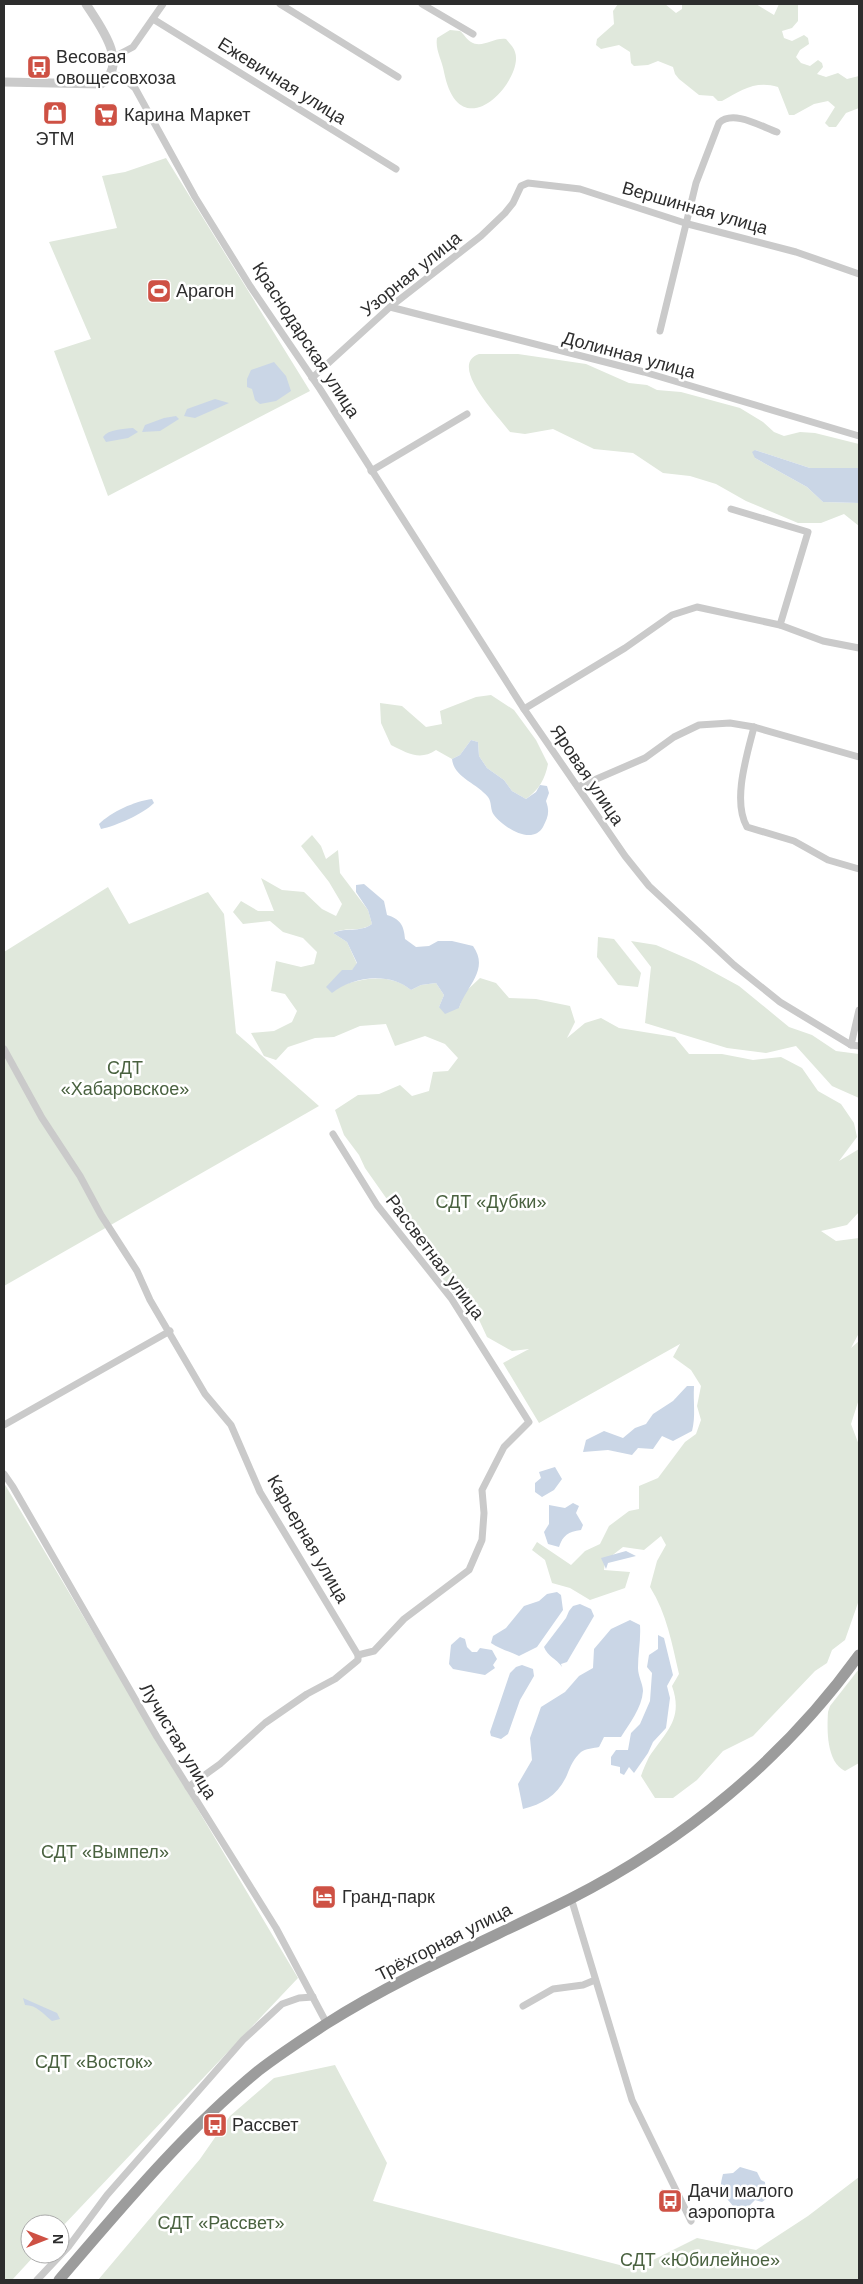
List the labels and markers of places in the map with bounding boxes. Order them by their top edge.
place label: Весовая овощесовхоза [56,47,177,88]
bus stop icon: Весовая овощесовхоза [26,54,52,80]
shop icon: ЭТМ [42,100,68,126]
supermarket icon: Карина Маркет [93,102,119,128]
place label: Карина Маркет [124,105,250,125]
place label: ЭТМ [36,129,74,149]
sports icon: Арагон [146,278,172,304]
place label: Арагон [176,281,234,301]
hotel icon: Гранд-парк [311,1884,337,1910]
place label: Гранд-парк [342,1887,435,1907]
bus stop icon: Рассвет [202,2112,228,2138]
place label: Рассвет [232,2115,298,2135]
place label: Дачи малого аэропорта [688,2181,794,2222]
bus stop icon: Дачи малого аэропорта [657,2188,683,2214]

